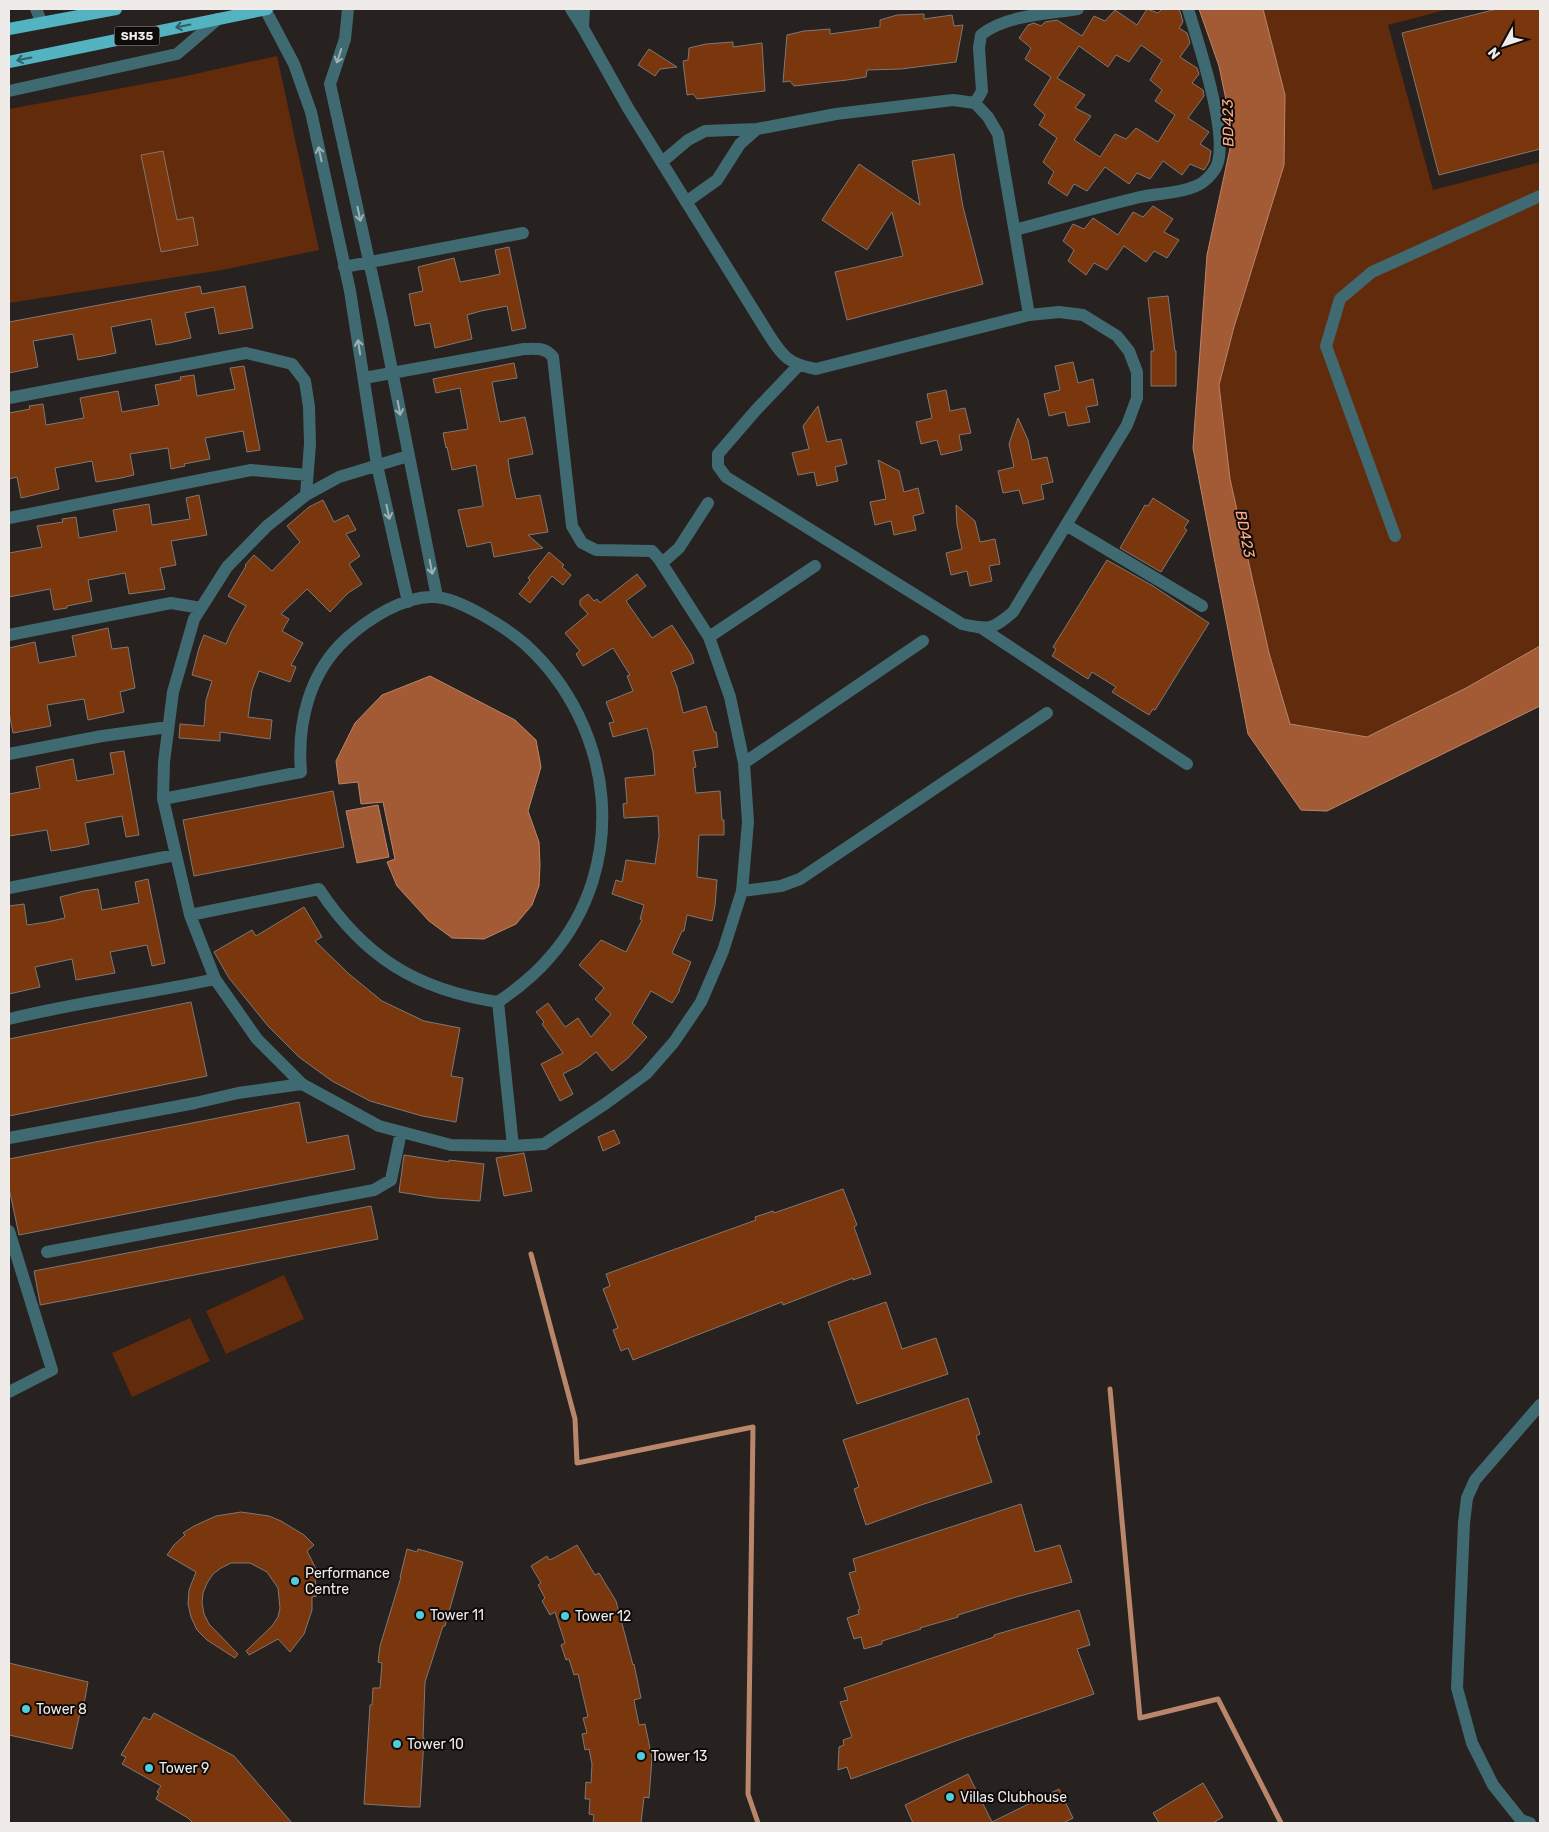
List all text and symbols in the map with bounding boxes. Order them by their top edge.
north arrow [1479,20,1529,70]
one-way arrow [175,22,191,31]
road number: SH35 [114,27,160,46]
text: N [1485,44,1504,62]
one-way arrow [334,48,344,64]
one-way arrow [16,55,32,64]
water label: BD423 [1219,98,1237,147]
one-way arrow [315,146,324,162]
one-way arrow [355,206,364,222]
one-way arrow [354,340,364,356]
one-way arrow [395,399,404,415]
one-way arrow [384,504,393,520]
water label: BD423 [1232,509,1259,560]
one-way arrow [426,559,436,575]
place label: Performance Centre [305,1565,390,1598]
marker: Performance Centre [289,1575,301,1587]
place label: Tower 11 [430,1607,484,1624]
place label: Tower 12 [575,1608,631,1625]
marker: Tower 11 [414,1609,426,1621]
marker: Tower 12 [559,1610,571,1622]
place label: Tower 8 [36,1701,87,1718]
marker: Tower 8 [20,1703,32,1715]
place label: Tower 10 [407,1736,464,1753]
marker: Tower 10 [391,1738,403,1750]
place label: Tower 13 [651,1748,707,1765]
marker: Tower 13 [635,1750,647,1762]
place label: Tower 9 [159,1760,209,1777]
marker: Tower 9 [143,1762,155,1774]
place label: Villas Clubhouse [960,1789,1067,1806]
marker: Villas Clubhouse [944,1791,956,1803]

